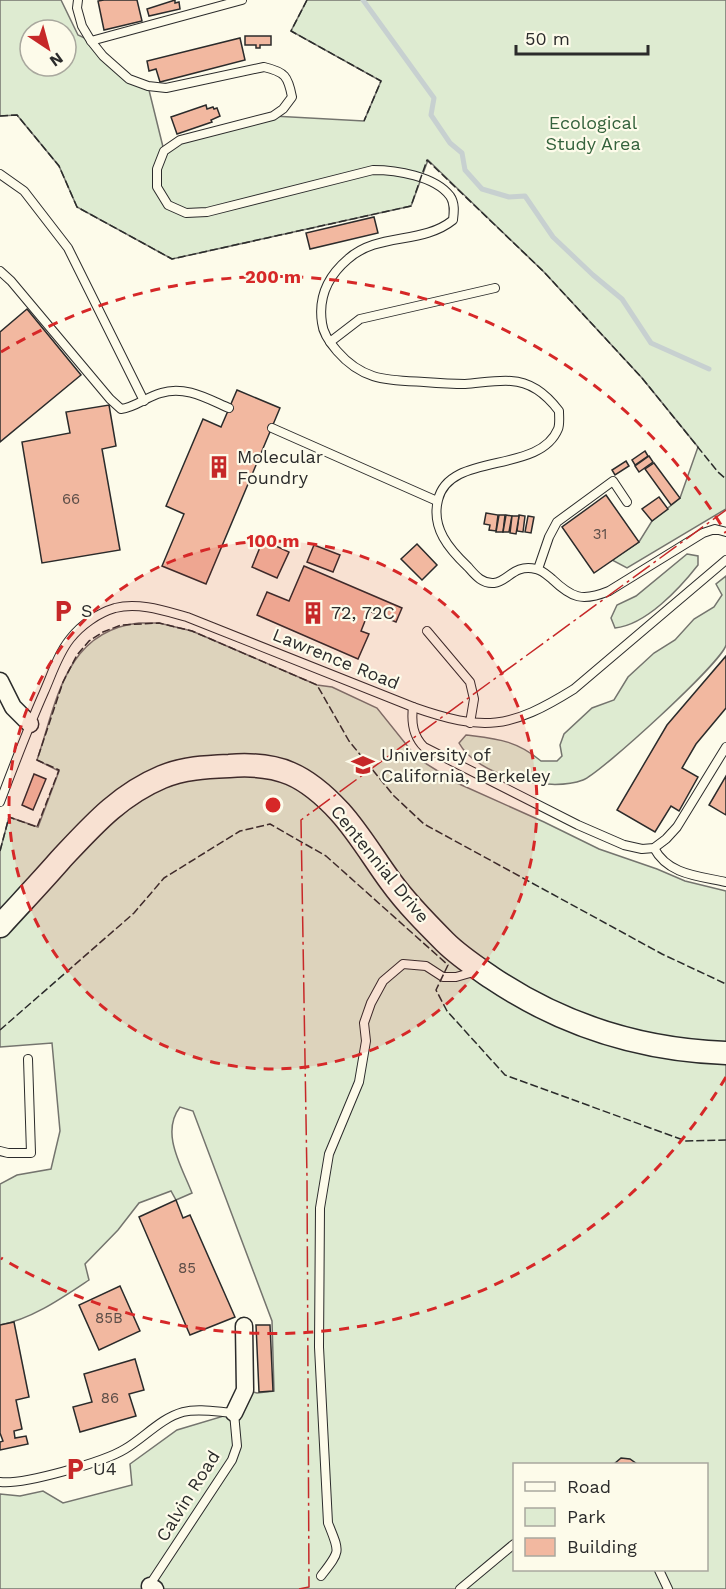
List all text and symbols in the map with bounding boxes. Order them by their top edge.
north arrow [18,18,78,78]
scale bar [516,18,648,56]
text: 50 m [525,28,570,49]
text: N [46,49,67,71]
park label: Ecological Study Area [545,112,641,154]
text: 200 m [245,266,301,287]
place label: Molecular Foundry [237,446,323,488]
building icon: Molecular Foundry [206,454,232,480]
house number: 66 [62,490,80,508]
house number: 31 [593,525,607,543]
text: 100 m [246,530,300,551]
parking icon: S [50,598,76,624]
place label: S [81,600,93,621]
building icon: 72, 72C [300,600,326,626]
place label: 72, 72C [331,602,395,623]
street label: Lawrence Road [270,624,403,694]
place label: University of California, Berkeley [381,744,551,786]
school or university icon: University of California, Berkeley [350,752,376,778]
centre of rings [263,795,283,815]
street label: Centennial Drive [327,801,434,927]
house number: 85 [178,1259,196,1277]
house number: 85B [95,1309,123,1327]
house number: 86 [101,1389,119,1407]
street label: Calvin Road [151,1446,224,1545]
parking icon: U4 [62,1456,88,1482]
place label: U4 [93,1458,117,1479]
legend [513,1463,708,1571]
text: Road [567,1476,611,1497]
text: Park [567,1506,606,1527]
text: Building [567,1536,637,1557]

